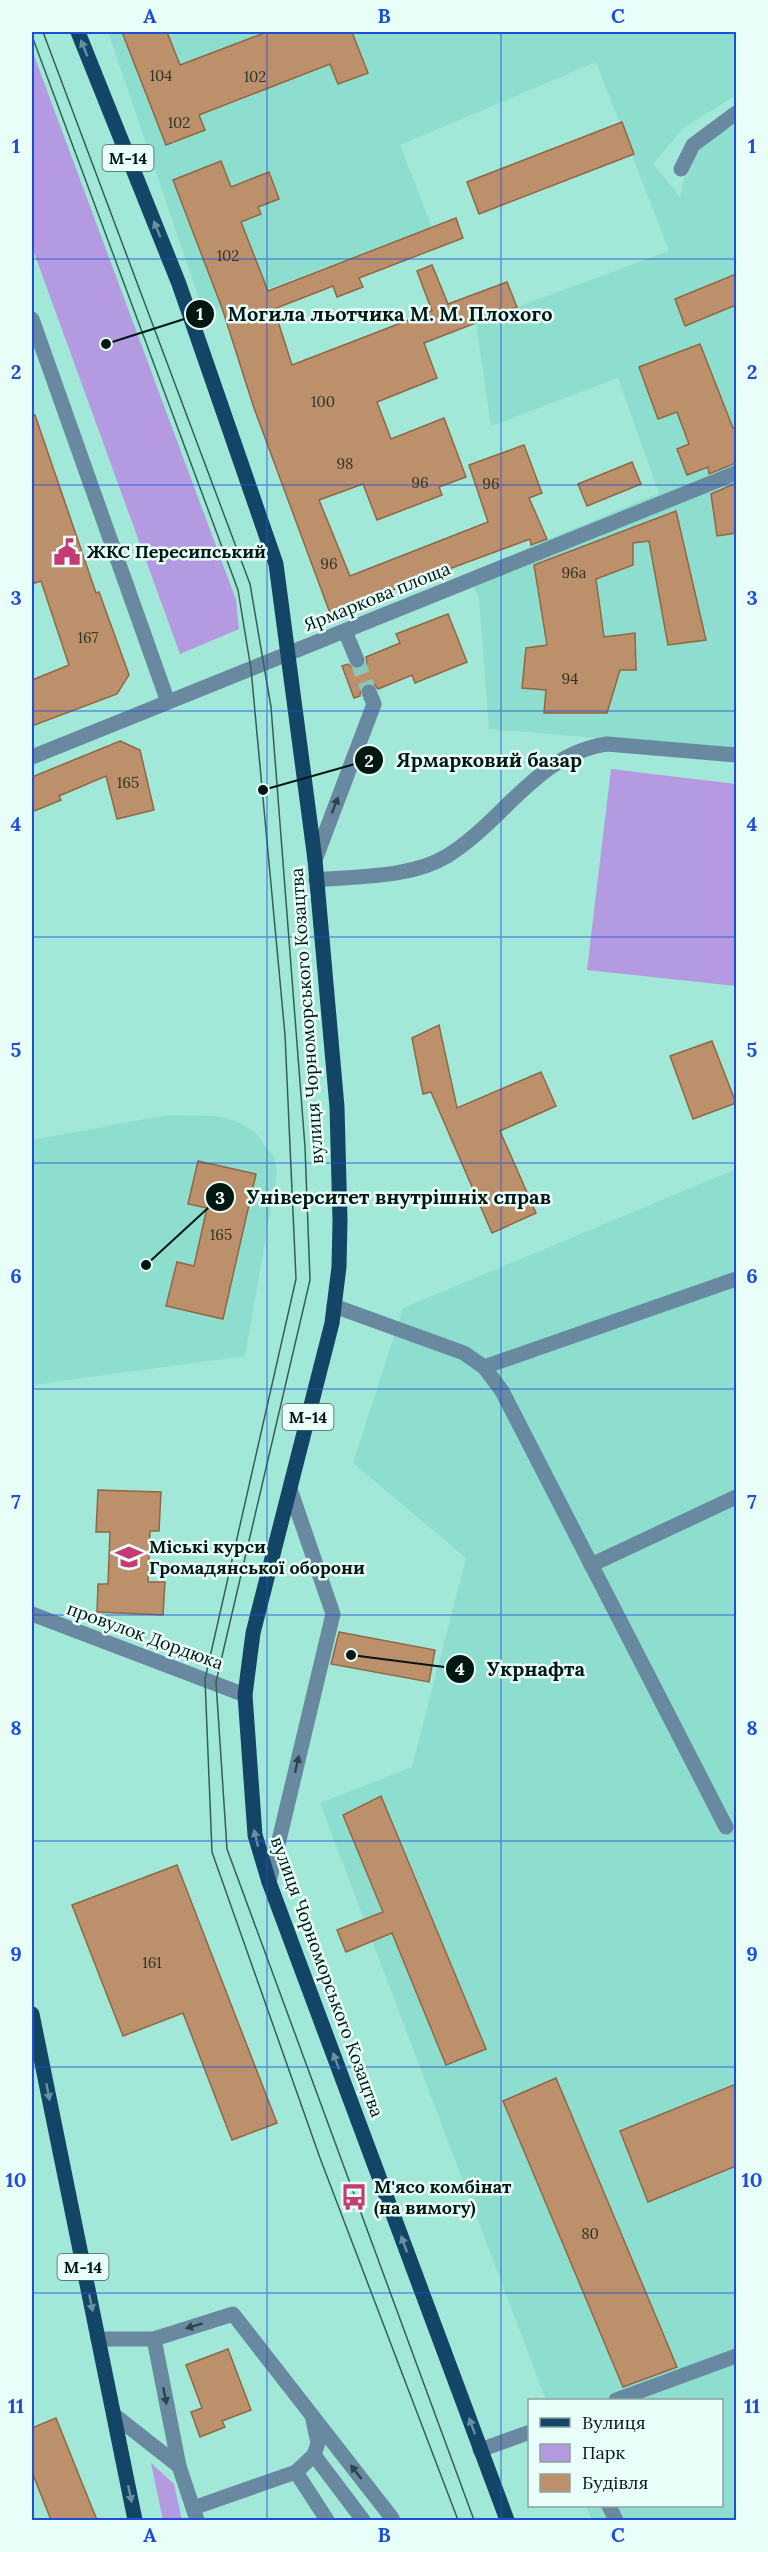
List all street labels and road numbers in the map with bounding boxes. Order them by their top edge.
road number: М-14 [102,145,154,171]
street label: Ярмаркова площа [300,557,454,636]
street label: вулиця Чорноморського Козацтва [285,867,328,1165]
road number: М-14 [282,1404,334,1430]
street label: провулок Дордюка [64,1597,227,1675]
street label: вулиця Чорноморського Козацтва [266,1833,389,2120]
road number: М-14 [58,2254,109,2280]

